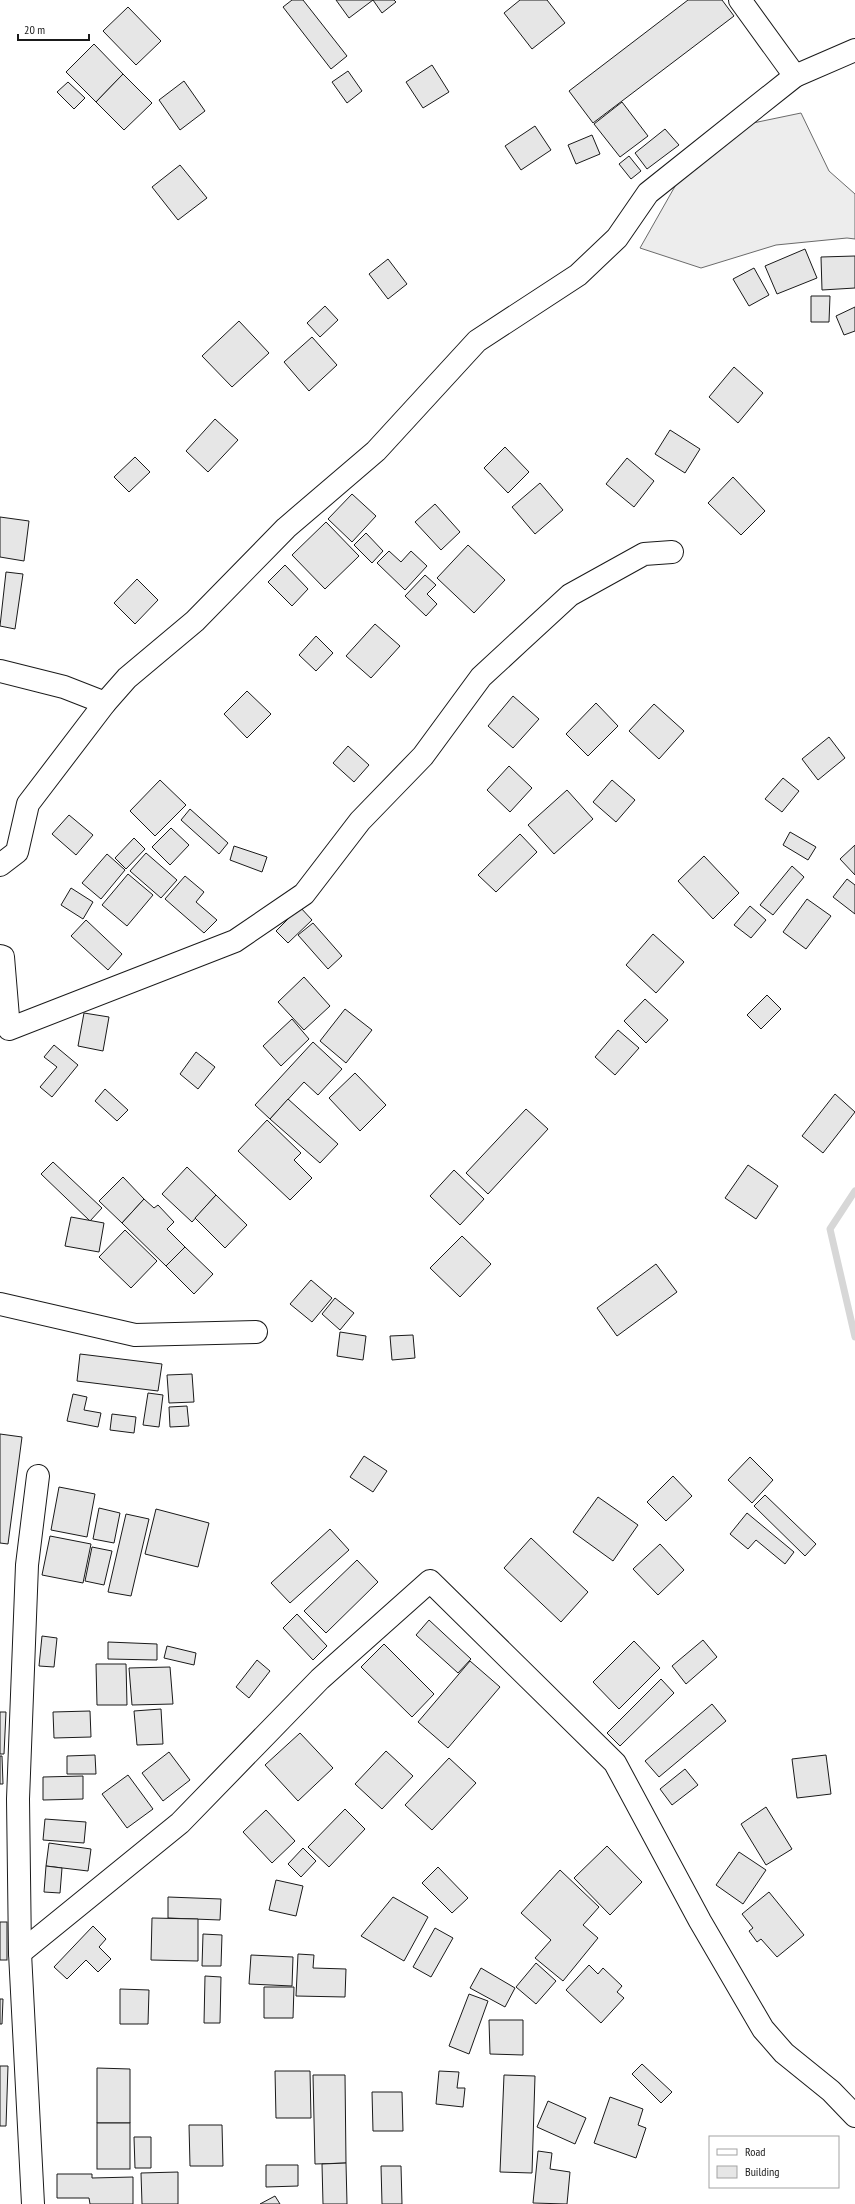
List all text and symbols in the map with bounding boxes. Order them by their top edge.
scale bar [18,16,89,42]
text: 20 m [24,22,45,37]
legend [709,2136,839,2188]
text: Road [745,2144,765,2159]
text: Building [745,2164,780,2179]

